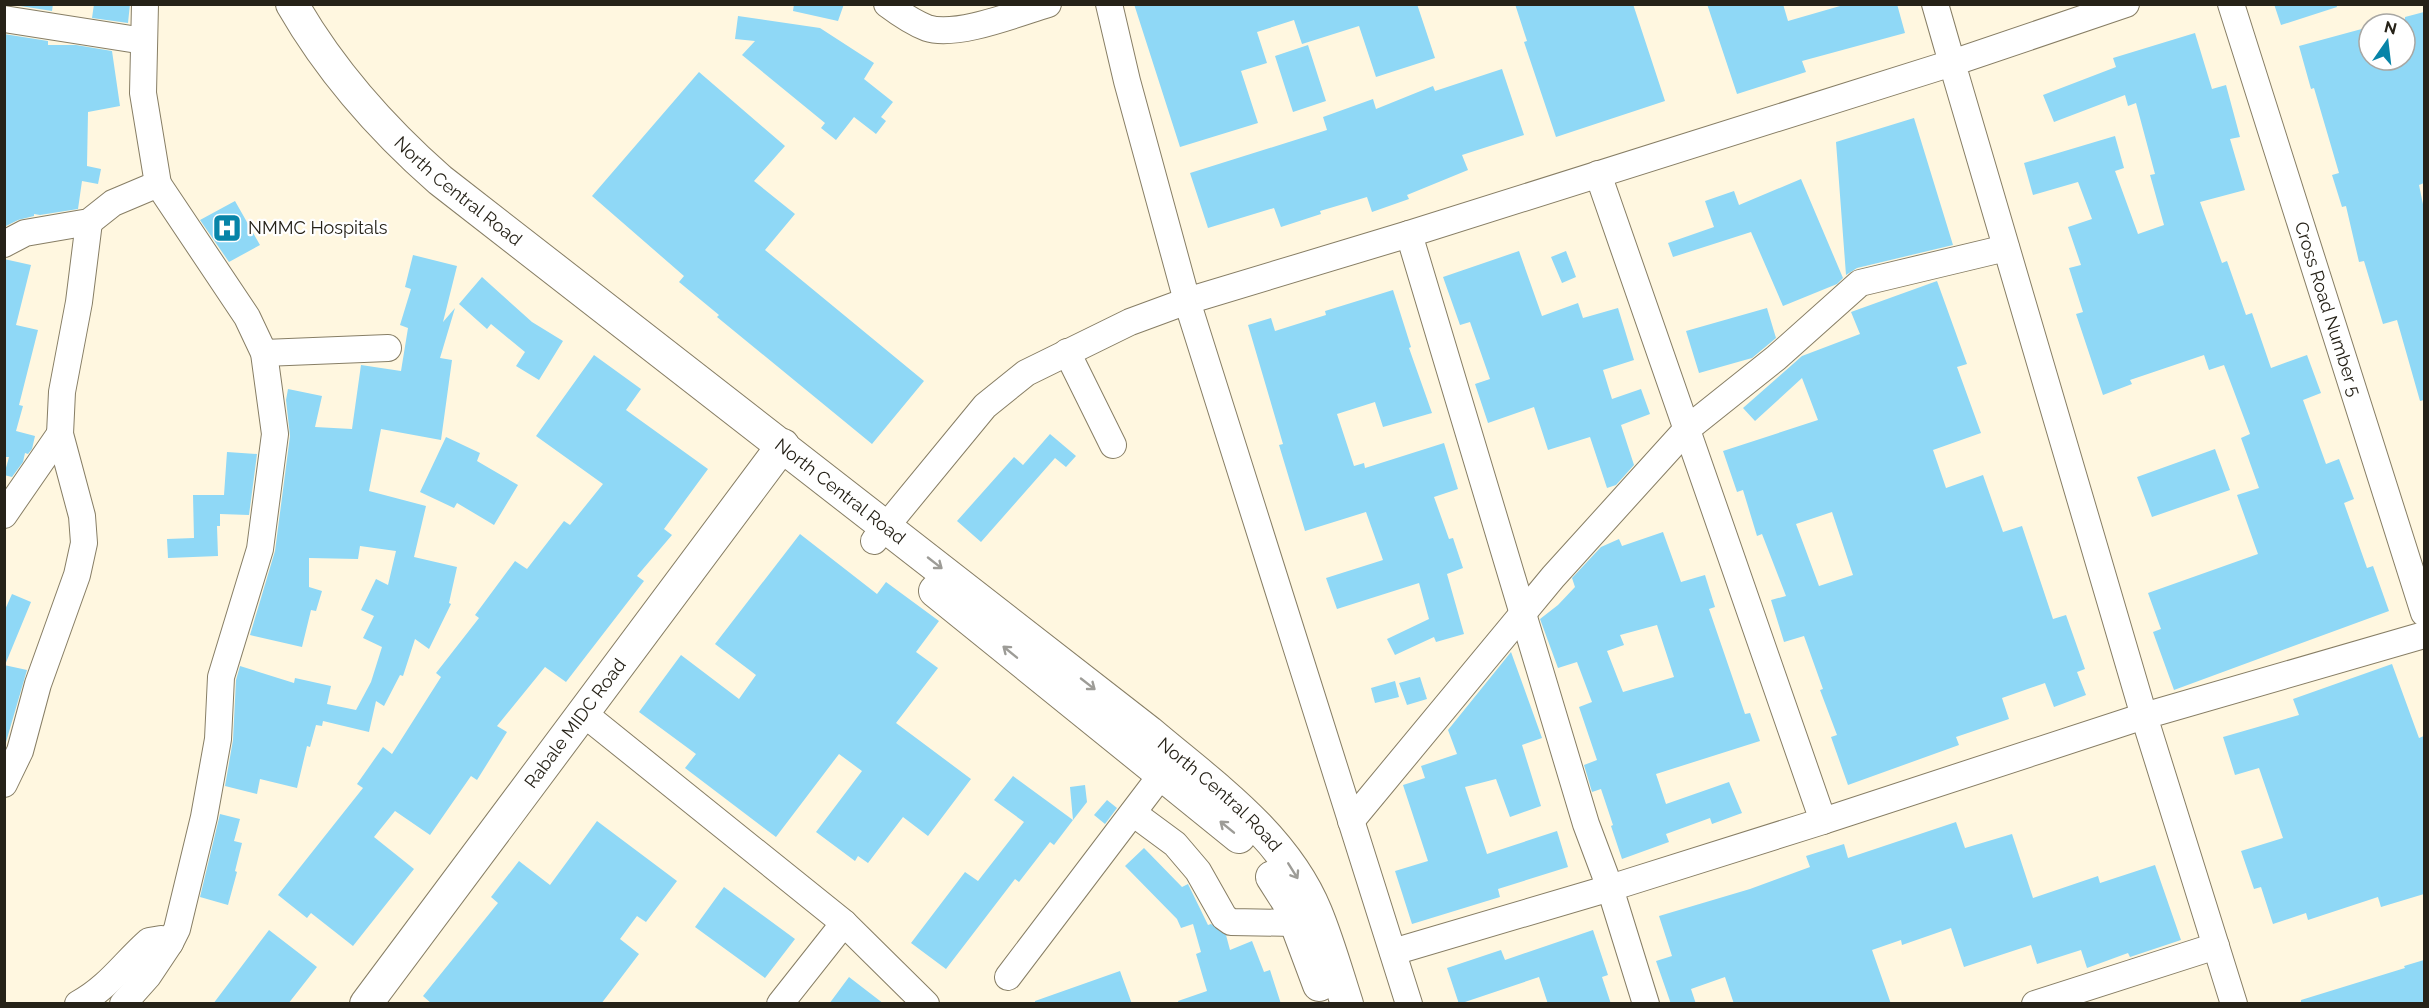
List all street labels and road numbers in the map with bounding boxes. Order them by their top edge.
street label: North Central Road [390,132,526,250]
street label: Cross Road Number 5 [2291,219,2366,399]
street label: North Central Road [771,434,910,548]
street label: Rabale MIDC Road [520,654,630,792]
street label: North Central Road [1154,733,1286,855]

